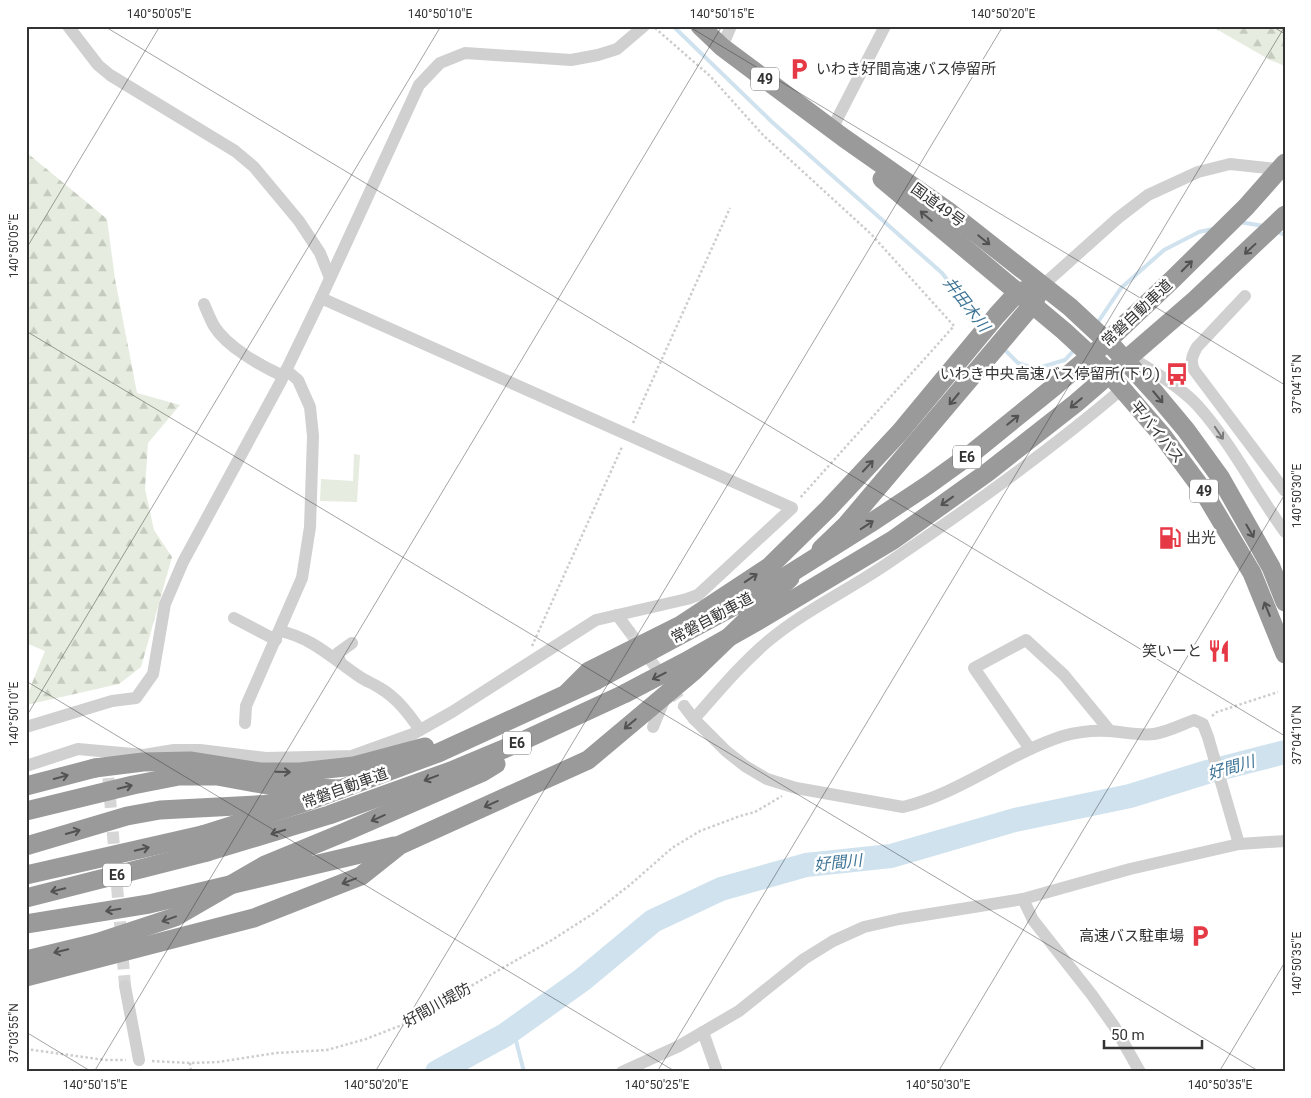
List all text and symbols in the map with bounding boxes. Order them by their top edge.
text: 140°50'05"E [127,7,191,21]
text: 140°50'10"E [408,7,472,21]
text: 140°50'15"E [690,7,754,21]
text: 140°50'20"E [971,7,1035,21]
parking icon: いわき好間高速バス停留所 [786,56,812,82]
place label: いわき好間高速バス停留所 [816,60,996,78]
road number: 49 [751,68,779,90]
street label: 国道49号 [908,180,968,230]
one-way arrow [920,210,933,222]
text: 140°50'05"E [7,214,21,278]
one-way arrow [977,234,990,245]
one-way arrow [1243,243,1256,255]
one-way arrow [1180,260,1193,272]
water label: 井田木川 [939,273,995,337]
street label: 常磐自動車道 [1098,276,1176,350]
text: 37°04'15"N [1290,354,1304,414]
bus stop icon: いわき中央高速バス停留所(下り) [1164,361,1190,387]
place label: いわき中央高速バス停留所(下り) [940,365,1160,383]
one-way arrow [1153,390,1164,403]
one-way arrow [948,392,960,405]
one-way arrow [1070,397,1083,408]
street label: 平バイパス [1126,397,1188,467]
one-way arrow [1006,415,1019,426]
one-way arrow [1213,426,1224,440]
road number: E6 [953,446,981,468]
one-way arrow [862,459,874,472]
text: 140°50'30"E [1290,464,1304,528]
road number: 49 [1190,480,1218,502]
one-way arrow [940,496,954,506]
one-way arrow [859,520,873,530]
one-way arrow [1245,523,1255,538]
fuel station icon: 出光 [1157,525,1183,551]
place label: 出光 [1186,529,1216,547]
one-way arrow [744,573,758,583]
street label: 常磐自動車道 [668,589,756,647]
one-way arrow [1262,602,1271,617]
restaurant icon: 笑いーと [1206,638,1232,664]
place label: 笑いーと [1142,642,1202,660]
one-way arrow [652,672,667,681]
text: 140°50'10"E [7,682,21,746]
text: 37°04'10"N [1290,705,1304,765]
one-way arrow [624,719,637,730]
road number: E6 [503,731,531,754]
water label: 好間川 [1205,751,1259,783]
street label: 常磐自動車道 [300,764,390,812]
one-way arrow [274,767,290,777]
one-way arrow [52,771,68,781]
one-way arrow [424,774,439,783]
one-way arrow [116,782,132,791]
one-way arrow [483,800,498,810]
one-way arrow [371,813,386,823]
one-way arrow [65,827,81,837]
one-way arrow [270,827,286,837]
one-way arrow [134,844,150,853]
water label: 好間川 [813,850,865,874]
road number: E6 [103,864,131,886]
one-way arrow [341,877,357,886]
one-way arrow [51,886,67,895]
one-way arrow [106,905,122,915]
one-way arrow [162,915,177,924]
parking icon: 高速バス駐車場 [1187,923,1213,949]
place label: 高速バス駐車場 [1079,927,1184,945]
text: 140°50'35"E [1290,932,1304,996]
one-way arrow [54,947,70,957]
street label: 好間川堤防 [400,979,474,1031]
text: 37°03'55"N [7,1003,21,1063]
scale bar [1104,1018,1201,1050]
text: 50 m [1111,1026,1145,1044]
text: 140°50'15"E [63,1078,127,1092]
text: 140°50'20"E [344,1078,408,1092]
text: 140°50'25"E [625,1078,689,1092]
text: 140°50'30"E [906,1078,970,1092]
text: 140°50'35"E [1188,1078,1252,1092]

